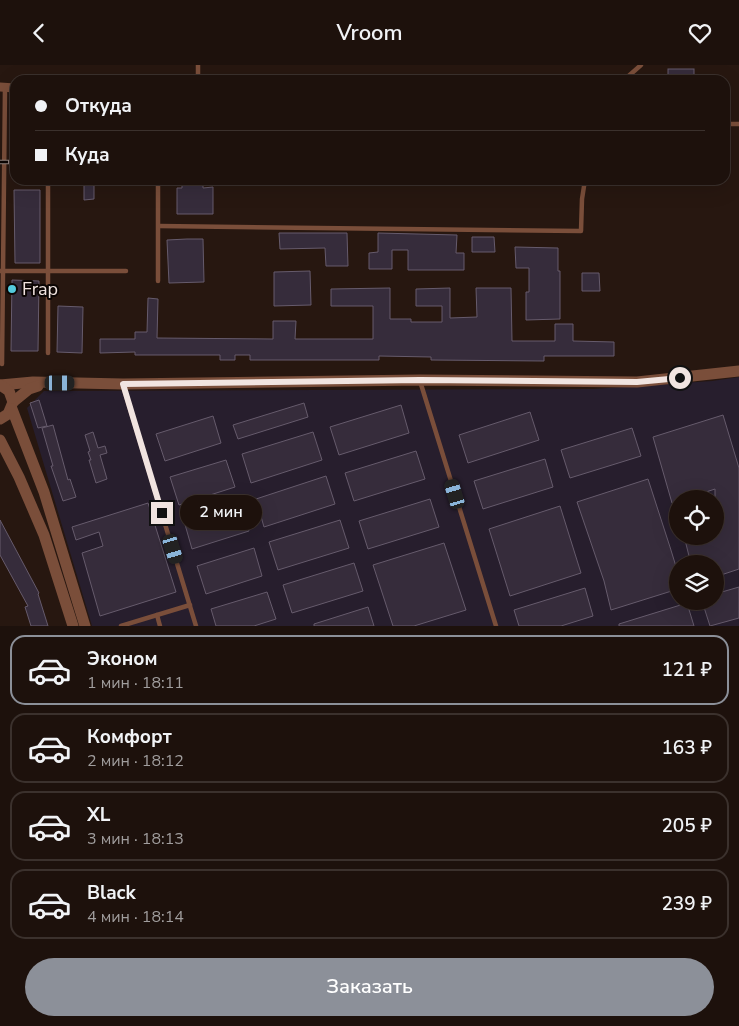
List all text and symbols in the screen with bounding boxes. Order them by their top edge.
text: Vroom [336,18,403,48]
icon: back [25,19,53,47]
icon: heart [686,19,714,47]
text: Откуда [65,93,132,119]
text: Куда [65,142,110,168]
place label: Frap [22,277,58,301]
marker: Frap [6,283,18,295]
route start [669,367,691,389]
car [45,376,75,391]
car [443,477,466,511]
map controls [669,490,724,610]
button: locate [669,490,724,545]
callout: 2 мин [180,495,262,531]
text: 2 мин [199,501,243,523]
route end [151,502,173,524]
car [161,532,184,566]
button: layers [669,555,724,610]
text: Эконом [87,646,158,672]
icon: car [27,648,72,693]
text: 121 ₽ [661,657,712,683]
text: 1 мин · 18:11 [87,672,184,694]
text: Комфорт [87,724,172,750]
icon: car [27,726,72,771]
text: 163 ₽ [661,735,712,761]
text: 2 мин · 18:12 [87,750,184,772]
text: XL [87,802,110,828]
icon: car [27,804,72,849]
text: 205 ₽ [661,813,712,839]
text: 3 мин · 18:13 [87,828,184,850]
text: Black [87,880,136,906]
icon: car [27,882,72,927]
text: 239 ₽ [661,891,712,917]
text: 4 мин · 18:14 [87,906,184,928]
button: Заказать [25,958,714,1016]

